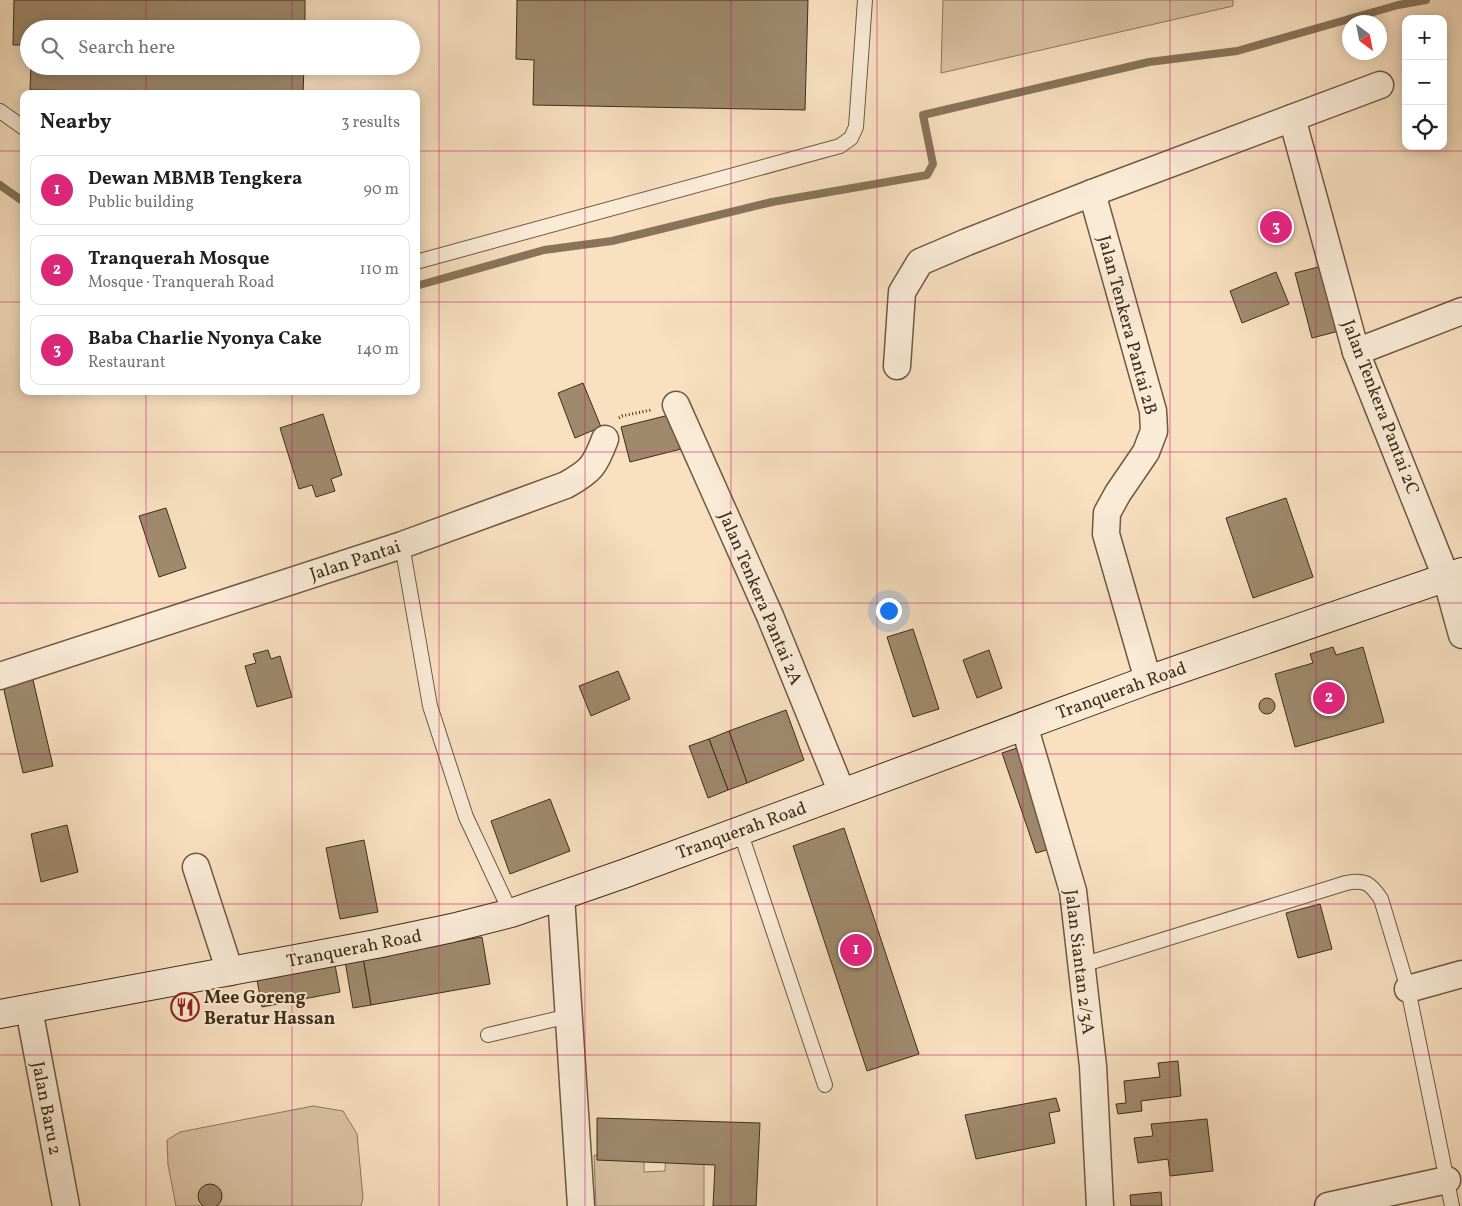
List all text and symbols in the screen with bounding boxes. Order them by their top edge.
north arrow [1342,15,1387,60]
map controls [1402,15,1447,150]
button: + [1402,15,1447,60]
search box [20,20,420,75]
icon: search [38,34,66,62]
text: Search here [78,35,175,61]
button: − [1402,60,1447,105]
button: locate [1402,105,1447,150]
text: Nearby [40,108,111,137]
text: 3 results [341,112,400,134]
text: Dewan MBMB Tengkera [88,166,302,192]
text: 1 [54,179,60,201]
text: 90 m [363,179,399,201]
text: Public building [88,192,194,214]
pin: 3 [1260,208,1292,246]
street label: Jalan Tenkera Pantai 2B [1091,233,1163,418]
text: Tranquerah Mosque [88,246,269,272]
text: 2 [53,259,61,281]
text: 110 m [360,259,399,281]
text: Mosque · Tranquerah Road [88,272,274,294]
street label: Jalan Tenkera Pantai 2C [1335,316,1425,499]
text: Baba Charlie Nyonya Cake [88,326,322,352]
text: 3 [53,339,61,361]
text: 140 m [357,339,399,361]
text: Restaurant [88,352,166,374]
street label: Jalan Tenkera Pantai 2A [712,508,808,690]
street label: Jalan Pantai [307,535,404,588]
your location [876,598,902,624]
street label: Tranquerah Road [1053,656,1190,727]
pin: 2 [1313,679,1345,717]
street label: Tranquerah Road [673,796,810,867]
street label: Jalan Siantan 2/3A [1057,888,1100,1036]
street label: Tranquerah Road [285,924,424,975]
pin: 1 [840,931,872,969]
place label: Mee Goreng Beratur Hassan [204,986,336,1032]
restaurant icon: Mee Goreng Beratur Hassan [170,992,200,1022]
street label: Jalan Baru 2 [24,1059,67,1157]

